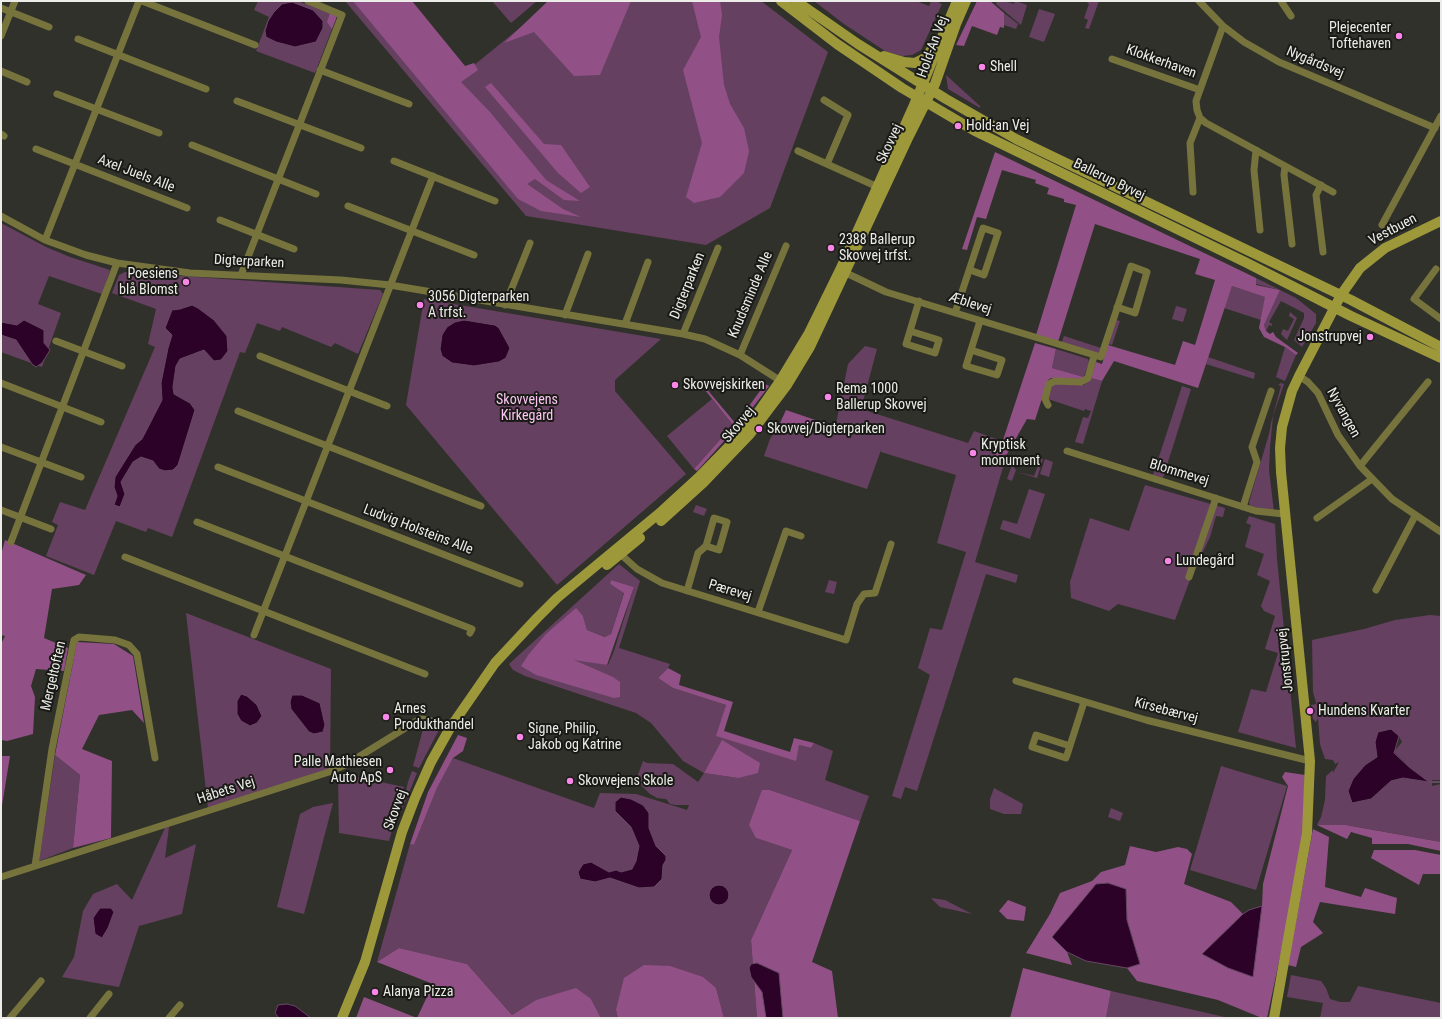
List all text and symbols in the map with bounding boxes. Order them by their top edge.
street label: Hold-An Vej [914,14,952,80]
place label: Plejecenter Toftehaven [1329,20,1391,52]
marker: Plejecenter Toftehaven [1394,31,1404,41]
street label: Klokkerhaven [1123,41,1199,83]
street label: Nygårdsvej [1284,43,1346,83]
place label: Shell [990,59,1017,75]
marker: Shell [977,62,987,72]
place label: Hold-an Vej [966,118,1029,134]
street label: Skovvej [873,121,907,167]
marker: Hold-an Vej [953,121,963,131]
street label: Axel Juels Alle [95,152,177,196]
street label: Ballerup Byvej [1070,155,1148,205]
street label: Vestbuen [1366,210,1420,250]
place label: 2388 Ballerup Skovvej trfst. [839,232,915,264]
marker: 2388 Ballerup Skovvej trfst. [826,243,836,253]
street label: Knudsminde Alle [725,249,777,341]
street label: Digterparken [667,250,709,322]
street label: Digterparken [213,252,285,272]
place label: Poesiens blå Blomst [119,266,178,298]
marker: Poesiens blå Blomst [181,277,191,287]
place label: 3056 Digterparken A trfst. [428,289,529,322]
street label: Æblevej [947,289,993,319]
marker: 3056 Digterparken A trfst. [415,300,425,310]
place label: Jonstrupvej [1297,329,1362,345]
marker: Jonstrupvej [1365,332,1375,342]
place label: Skovvejskirken [683,377,765,393]
marker: Skovvejskirken [670,380,680,390]
place label: Rema 1000 Ballerup Skovvej [836,381,927,414]
street label: Nyvangen [1323,385,1363,441]
park label: Skovvejens Kirkegård [496,392,558,424]
marker: Rema 1000 Ballerup Skovvej [823,392,833,402]
street label: Skovvej [719,403,759,447]
place label: Skovvej/Digterparken [767,421,885,437]
marker: Skovvej/Digterparken [754,424,764,434]
place label: Kryptisk monument [981,437,1040,470]
marker: Kryptisk monument [968,448,978,458]
street label: Blommevej [1147,456,1211,490]
street label: Ludvig Holsteins Alle [361,501,475,559]
place label: Lundegård [1176,553,1234,569]
marker: Lundegård [1163,556,1173,566]
street label: Pærevej [706,577,754,605]
street label: Jonstrupvej [1274,627,1298,693]
street label: Mergeltoften [38,640,70,712]
street label: Kirsebærvej [1132,694,1200,728]
place label: Arnes Produkthandel [394,701,474,734]
place label: Hundens Kvarter [1318,703,1410,719]
marker: Hundens Kvarter [1305,706,1315,716]
marker: Arnes Produkthandel [381,712,391,722]
place label: Signe, Philip, Jakob og Katrine [528,721,621,754]
marker: Signe, Philip, Jakob og Katrine [515,732,525,742]
place label: Palle Mathiesen Auto ApS [294,754,382,786]
marker: Palle Mathiesen Auto ApS [385,765,395,775]
place label: Skovvejens Skole [578,773,673,789]
street label: Håbets Vej [195,774,257,808]
marker: Skovvejens Skole [565,776,575,786]
street label: Skovvej [381,787,411,833]
place label: Alanya Pizza [383,984,453,1000]
marker: Alanya Pizza [370,987,380,997]

